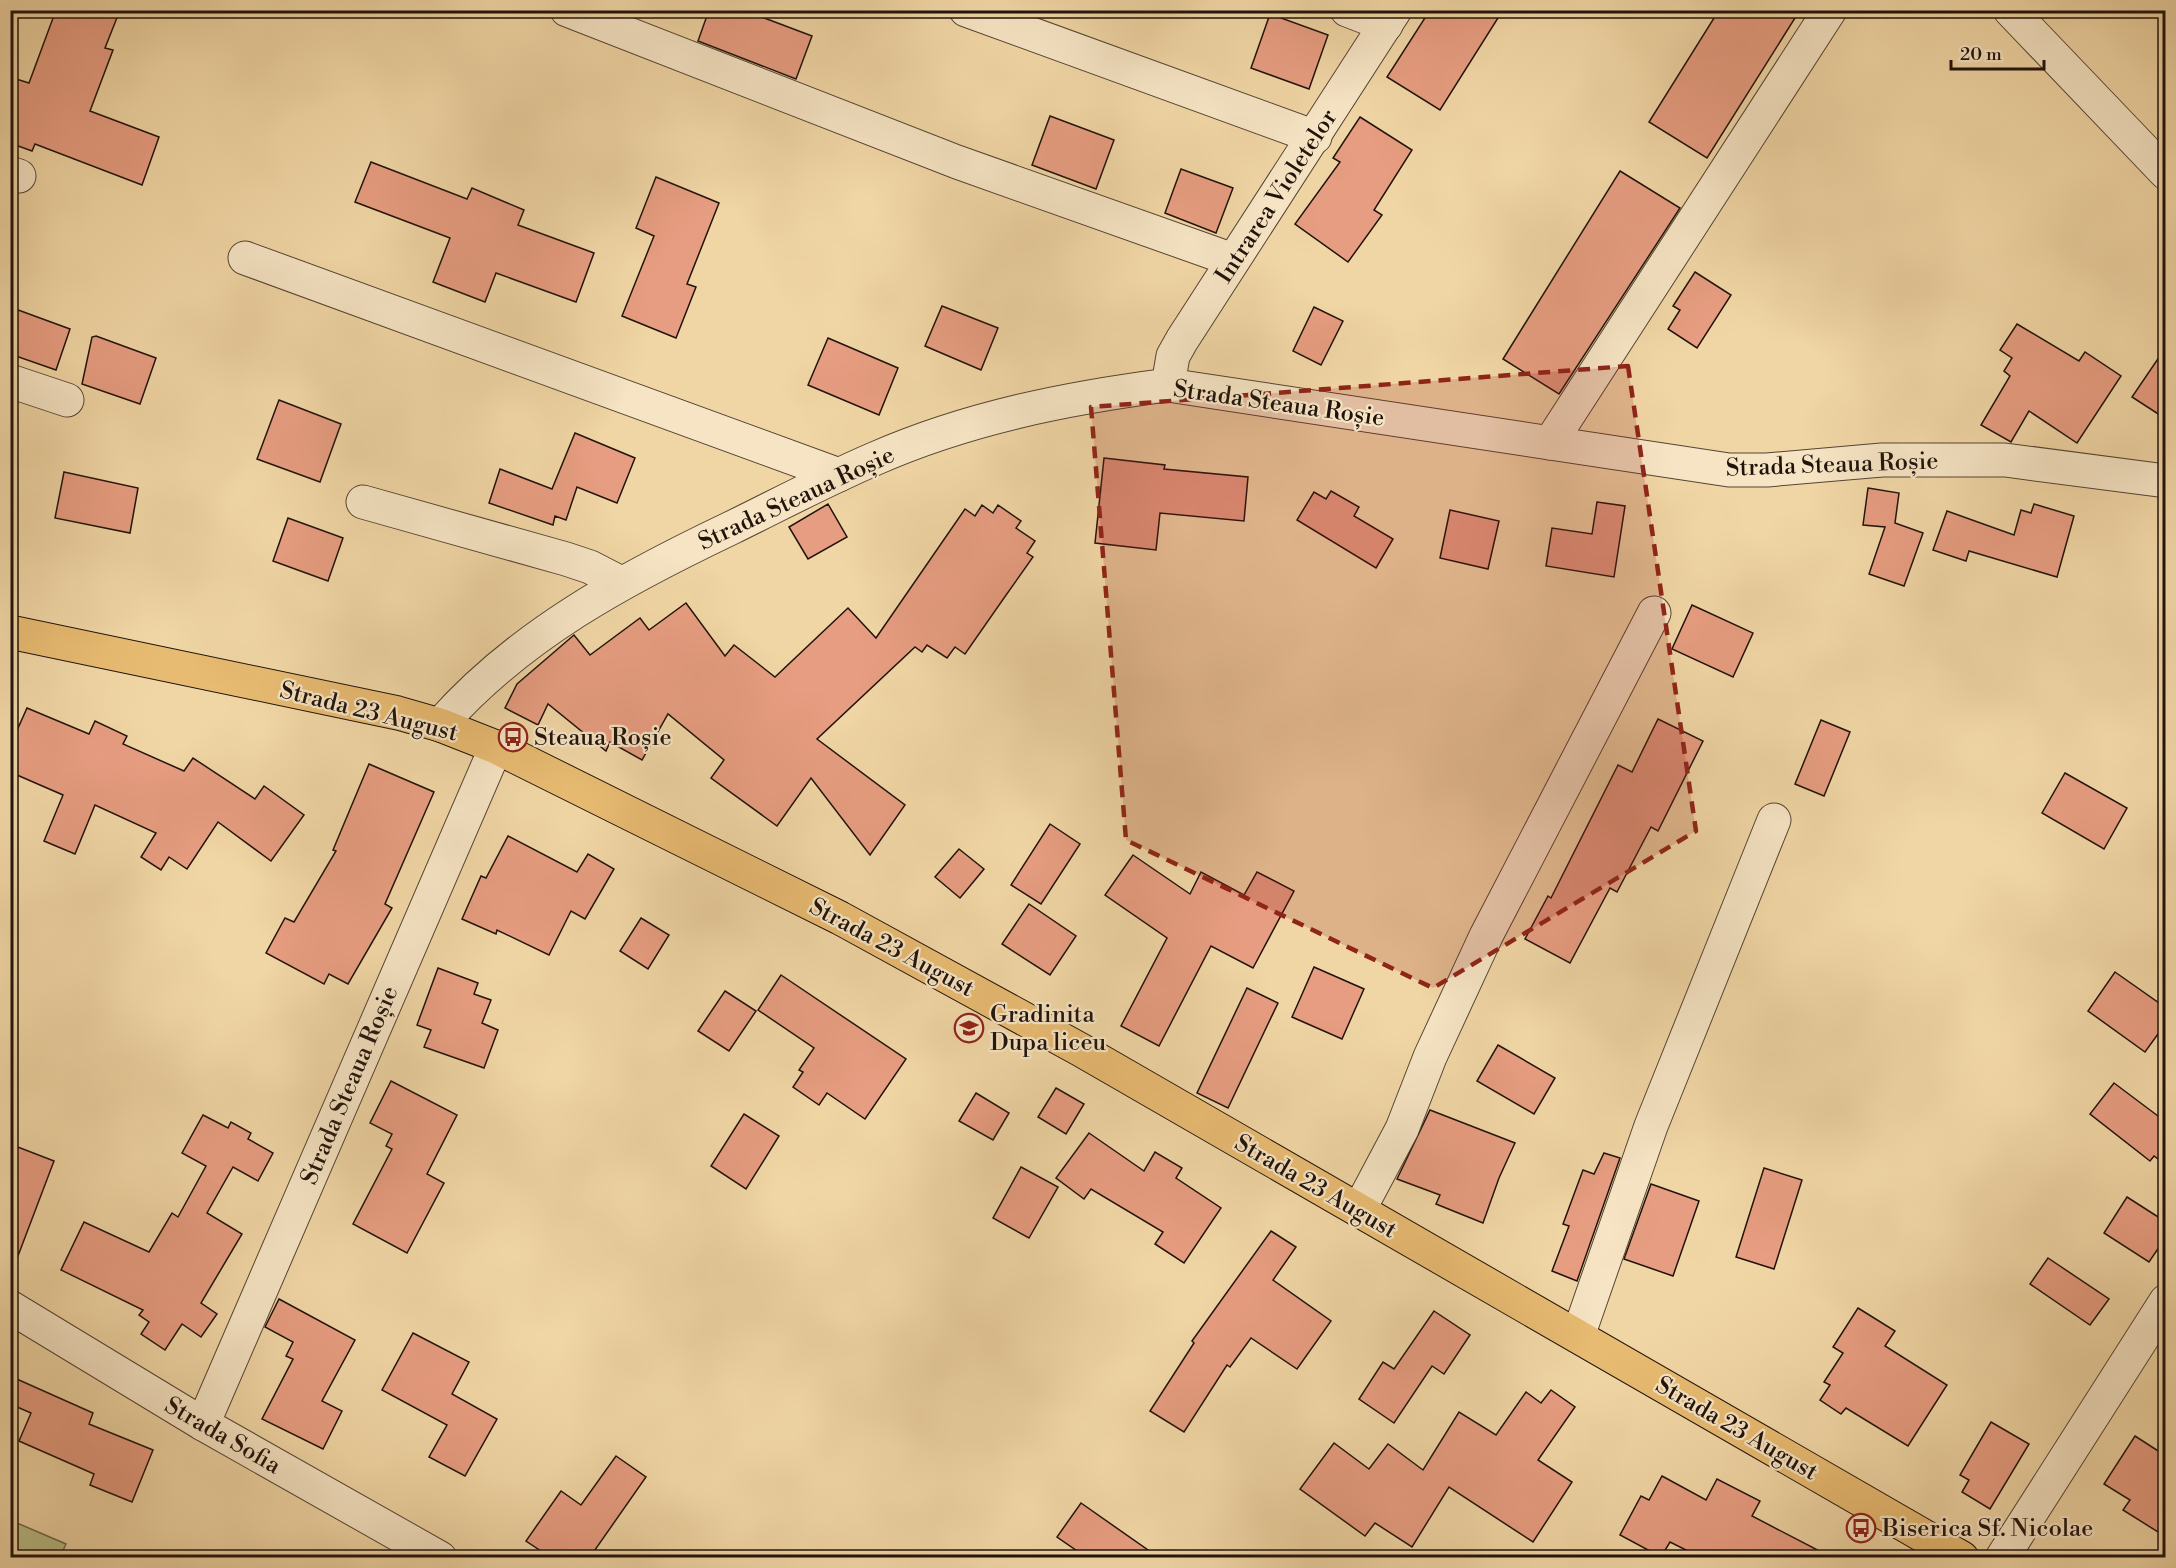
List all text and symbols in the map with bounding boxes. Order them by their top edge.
scale bar [1951,33,2044,71]
text: 20 m [1960,43,2002,66]
street label: Intrarea Violetelor [1209,104,1344,289]
street label: Strada Steaua Roșie [1171,374,1386,434]
street label: Strada Steaua Roșie [694,440,899,557]
street label: Strada Steaua Roșie [1725,446,1939,484]
street label: Strada 23 August [277,675,461,749]
bus stop icon: Steaua Roșie [497,721,529,753]
place label: Steaua Roșie [534,723,672,753]
street label: Strada 23 August [804,892,980,1004]
street label: Strada Steaua Roșie [295,982,405,1189]
place label: Gradinita Dupa liceu [990,1000,1107,1058]
school or university icon: Gradinita Dupa liceu [953,1012,985,1044]
street label: Strada 23 August [1229,1128,1402,1246]
street label: Strada 23 August [1650,1370,1823,1488]
street label: Strada Sofia [159,1391,287,1482]
bus stop icon: Biserica Sf. Nicolae [1845,1512,1877,1544]
place label: Biserica Sf. Nicolae [1881,1514,2093,1544]

